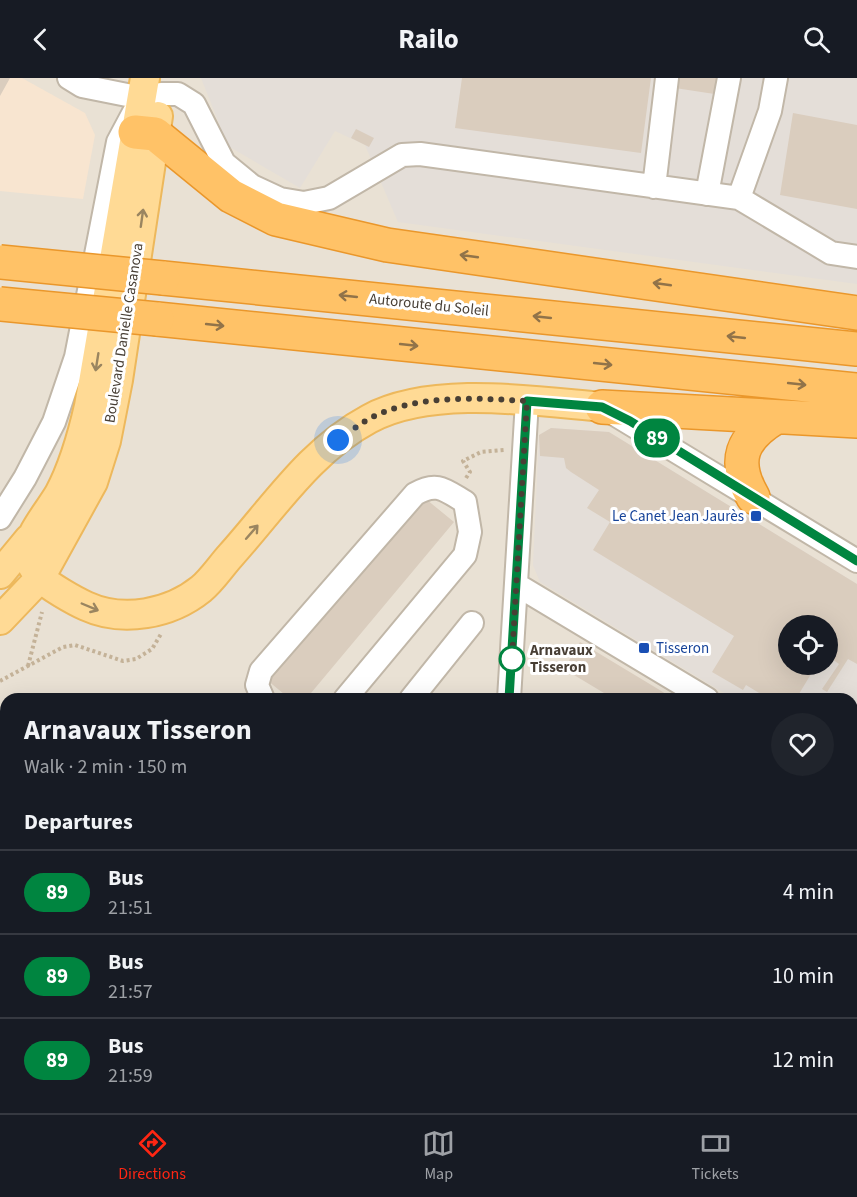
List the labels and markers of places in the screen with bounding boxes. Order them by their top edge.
place label: Le Canet Jean Jaurès [612,506,744,527]
marker: Le Canet Jean Jaurès [749,509,763,523]
place label: Tisseron [656,638,709,659]
place label: Arnavaux Tisseron [529,640,593,678]
marker: Tisseron [637,641,651,655]
marker: Arnavaux Tisseron [499,646,525,672]

